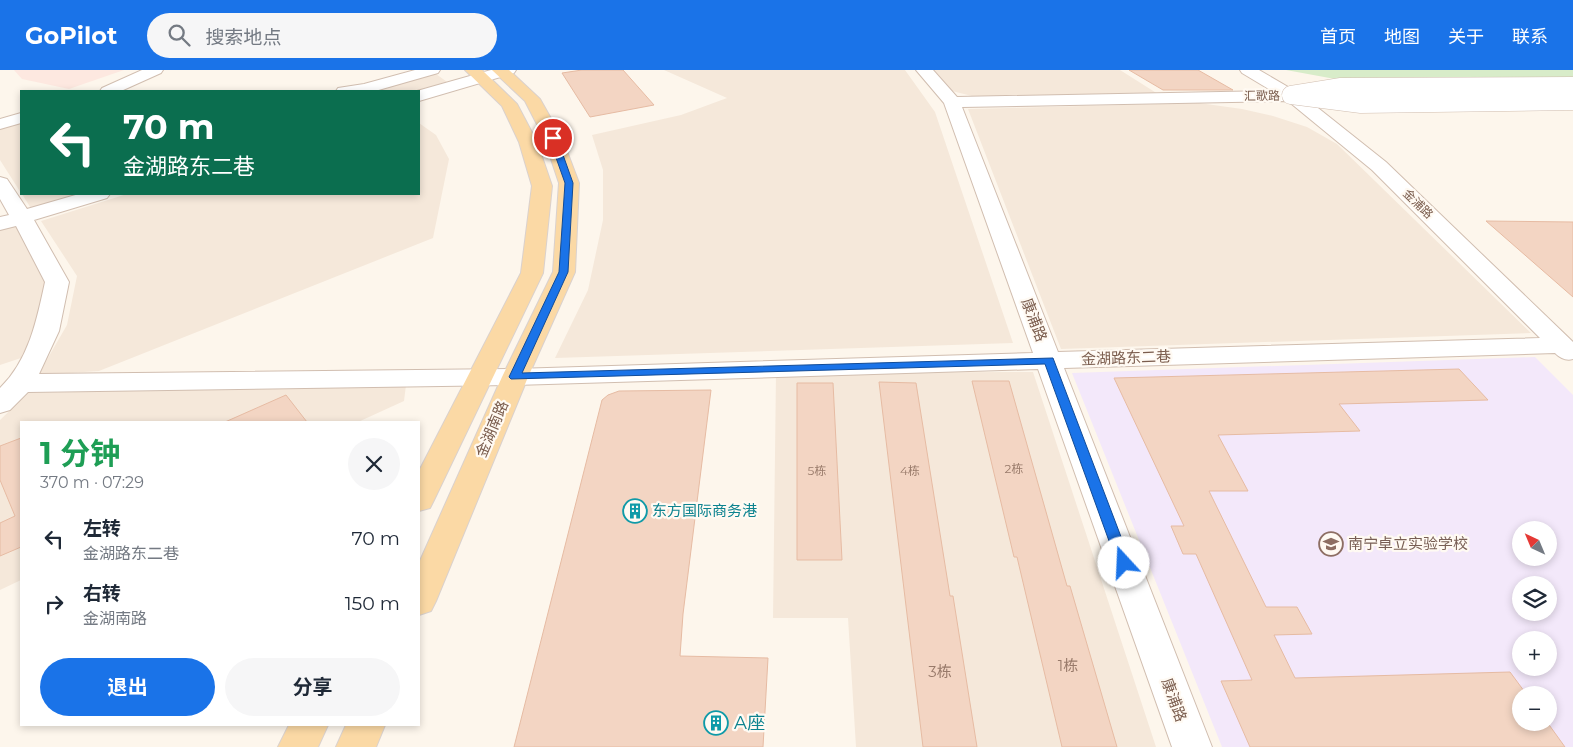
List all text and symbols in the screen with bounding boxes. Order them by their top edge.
search box [147,13,497,58]
text: GoPilot [25,21,117,50]
icon: search [165,21,193,49]
text: 搜索地点 [205,26,281,49]
text: 首页 [1320,26,1356,48]
text: 地图 [1384,26,1420,48]
text: 关于 [1448,26,1484,48]
text: 联系 [1512,26,1548,48]
street label: 汇歌路 [1244,88,1280,103]
text: 70 m [123,105,214,148]
icon: left [40,110,105,175]
pin [532,117,574,159]
icon: arrive [539,124,567,152]
text: 金湖路东二巷 [123,153,255,180]
street label: 金浦路 [1400,186,1437,222]
street label: 康浦路 [1018,295,1051,344]
street label: 金湖路东二巷 [1081,346,1171,369]
street label: 金湖南路 [471,397,512,460]
text: 1 分钟 [40,435,120,472]
button: close [348,438,400,490]
house number: 2栋 [1005,461,1023,476]
house number: 5栋 [808,463,826,478]
house number: 4栋 [900,463,920,478]
text: 370 m · 07:29 [40,473,144,492]
building icon: 东方国际商务港 [622,498,648,524]
place label: 东方国际商务港 [652,501,757,520]
text: 左转 [83,517,121,540]
north arrow [1512,521,1558,566]
map controls [1512,521,1557,731]
icon: left [40,525,68,553]
text: 70 m [351,527,400,550]
school or university icon: 南宁卓立实验学校 [1318,531,1344,557]
place label: 南宁卓立实验学校 [1348,534,1468,553]
position arrow [1097,536,1149,588]
text: 金湖路东二巷 [83,544,179,563]
button: layers [1512,576,1557,621]
text: 右转 [83,582,121,605]
icon: right [40,590,68,618]
text: 150 m [345,592,400,615]
text: 金湖南路 [83,609,147,628]
button: + [1512,631,1557,676]
house number: 1栋 [1058,656,1078,675]
button: 退出 [40,658,215,716]
button: 分享 [225,658,400,716]
house number: 3栋 [928,662,952,681]
street label: 康浦路 [1158,675,1191,724]
button: − [1512,686,1557,731]
building icon: A座 [703,710,729,736]
place label: A座 [734,712,765,734]

